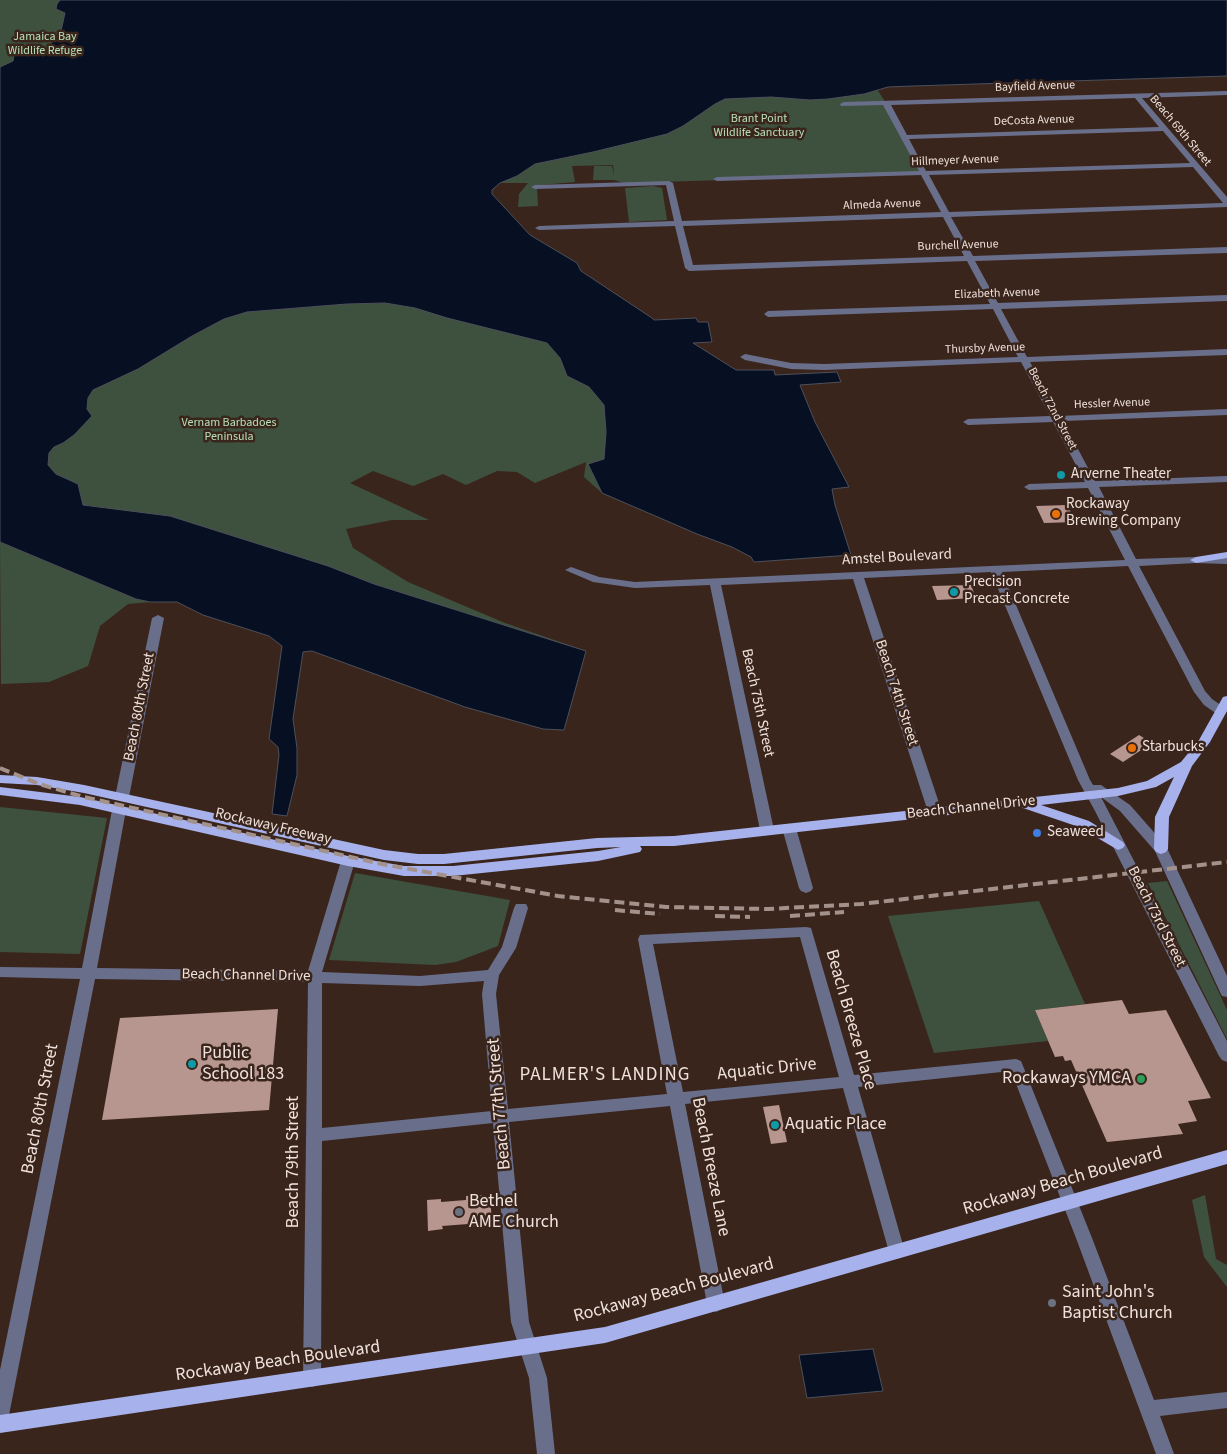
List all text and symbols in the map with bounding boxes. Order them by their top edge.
park label: Jamaica Bay Wildlife Refuge [8,30,82,58]
street label: Bayfield Avenue [995,78,1075,96]
street label: Beach 69th Street [1146,93,1214,169]
park label: Brant Point Wildlife Sanctuary [714,112,804,140]
street label: DeCosta Avenue [993,112,1075,130]
street label: Hillmeyer Avenue [911,152,999,170]
street label: Almeda Avenue [843,196,921,214]
street label: Burchell Avenue [917,237,999,255]
street label: Elizabeth Avenue [954,285,1040,303]
street label: Thursby Avenue [945,340,1025,358]
street label: Beach 72nd Street [1024,365,1080,453]
street label: Hessler Avenue [1074,395,1150,413]
park label: Vernam Barbadoes Peninsula [181,416,277,444]
place label: Arverne Theater [1071,466,1171,484]
marker: Arverne Theater [1055,469,1067,481]
place label: Rockaway Brewing Company [1066,496,1181,531]
marker: Rockaway Brewing Company [1050,508,1062,520]
street label: Amstel Boulevard [842,546,952,570]
place label: Precision Precast Concrete [964,574,1070,609]
marker: Precision Precast Concrete [948,586,960,598]
street label: Beach 74th Street [870,638,922,748]
street label: Beach 75th Street [737,647,777,759]
street label: Beach 80th Street [121,651,159,763]
place label: Starbucks [1142,739,1204,757]
marker: Starbucks [1126,742,1138,754]
street label: Beach Channel Drive [906,792,1036,824]
street label: Rockaway Freeway [213,805,333,849]
place label: Seaweed [1047,824,1104,842]
marker: Seaweed [1031,827,1043,839]
street label: Beach 73rd Street [1123,864,1189,970]
street label: Beach Breeze Place [820,947,880,1093]
street label: Beach Channel Drive [181,966,311,986]
street label: Beach 77th Street [483,1037,517,1171]
street label: Beach 80th Street [18,1042,64,1176]
place label: Public School 183 [202,1043,284,1086]
street label: Aquatic Drive [716,1054,818,1086]
marker: Public School 183 [186,1058,198,1070]
district label: PALMER'S LANDING [517,1065,693,1087]
place label: Rockaways YMCA [1002,1068,1131,1090]
marker: Rockaways YMCA [1135,1073,1147,1085]
street label: Beach 79th Street [283,1096,305,1228]
street label: Beach Breeze Lane [686,1096,734,1238]
place label: Aquatic Place [785,1114,886,1136]
marker: Aquatic Place [769,1119,781,1131]
street label: Rockaway Beach Boulevard [961,1143,1165,1221]
place label: Bethel AME Church [469,1191,559,1234]
marker: Bethel AME Church [453,1206,465,1218]
street label: Rockaway Beach Boulevard [571,1254,777,1328]
place label: Saint John's Baptist Church [1062,1282,1173,1325]
marker: Saint John's Baptist Church [1046,1297,1058,1309]
street label: Rockaway Beach Boulevard [174,1337,382,1387]

